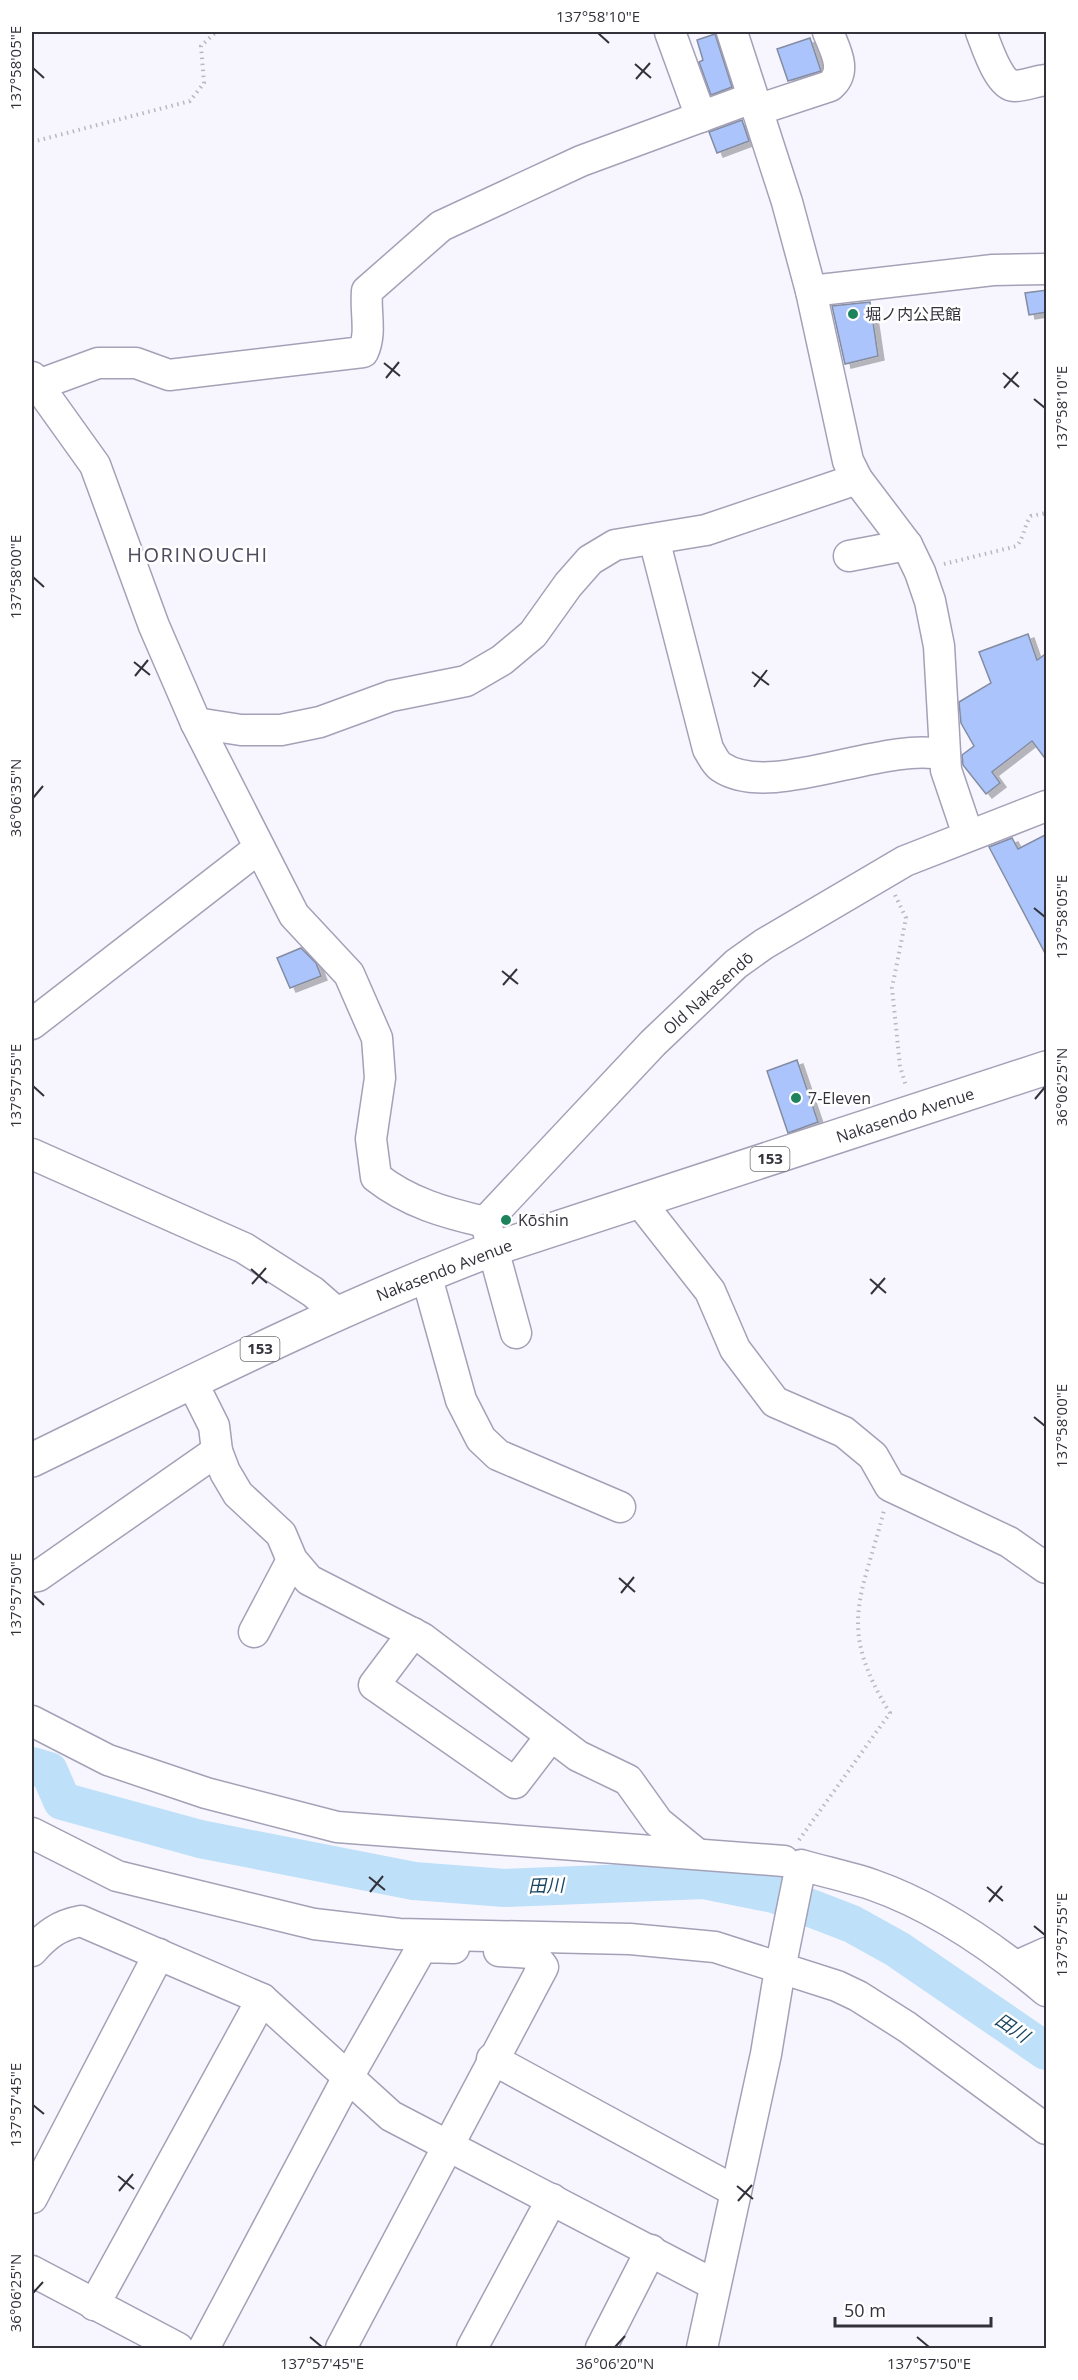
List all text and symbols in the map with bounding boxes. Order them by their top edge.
text: 137°58'10"E [556,6,640,26]
text: 137°58'05"E [5,26,25,110]
place label: 堀ノ内公民館 [865,303,961,325]
marker: 堀ノ内公民館 [846,307,860,321]
text: 137°58'10"E [1051,366,1071,450]
text: 137°58'00"E [5,535,25,619]
district label: HORINOUCHI [127,541,269,568]
text: 36°06'35"N [5,759,25,837]
text: 137°58'05"E [1051,875,1071,959]
street label: Old Nakasendō [658,947,758,1039]
text: 137°57'55"E [5,1044,25,1128]
text: 36°06'25"N [1051,1048,1071,1126]
street label: Nakasendo Avenue [833,1082,977,1148]
place label: 7-Eleven [808,1087,871,1109]
marker: 7-Eleven [789,1091,803,1105]
road number: 153 [750,1147,790,1171]
place label: Kōshin [518,1209,569,1231]
marker: Kōshin [499,1213,513,1227]
street label: Nakasendo Avenue [373,1234,515,1306]
road number: 153 [240,1337,280,1361]
text: 137°58'00"E [1051,1384,1071,1468]
text: 137°57'50"E [5,1553,25,1637]
water label: 田川 [528,1872,566,1898]
text: 137°57'55"E [1051,1893,1071,1977]
water label: 田川 [991,2007,1036,2048]
text: 137°57'45"E [5,2063,25,2147]
text: 36°06'25"N [5,2254,25,2332]
scale bar [835,2290,991,2328]
text: 50 m [844,2298,886,2322]
text: 137°57'45"E [280,2353,364,2373]
text: 36°06'20"N [576,2353,654,2373]
text: 137°57'50"E [887,2353,971,2373]

